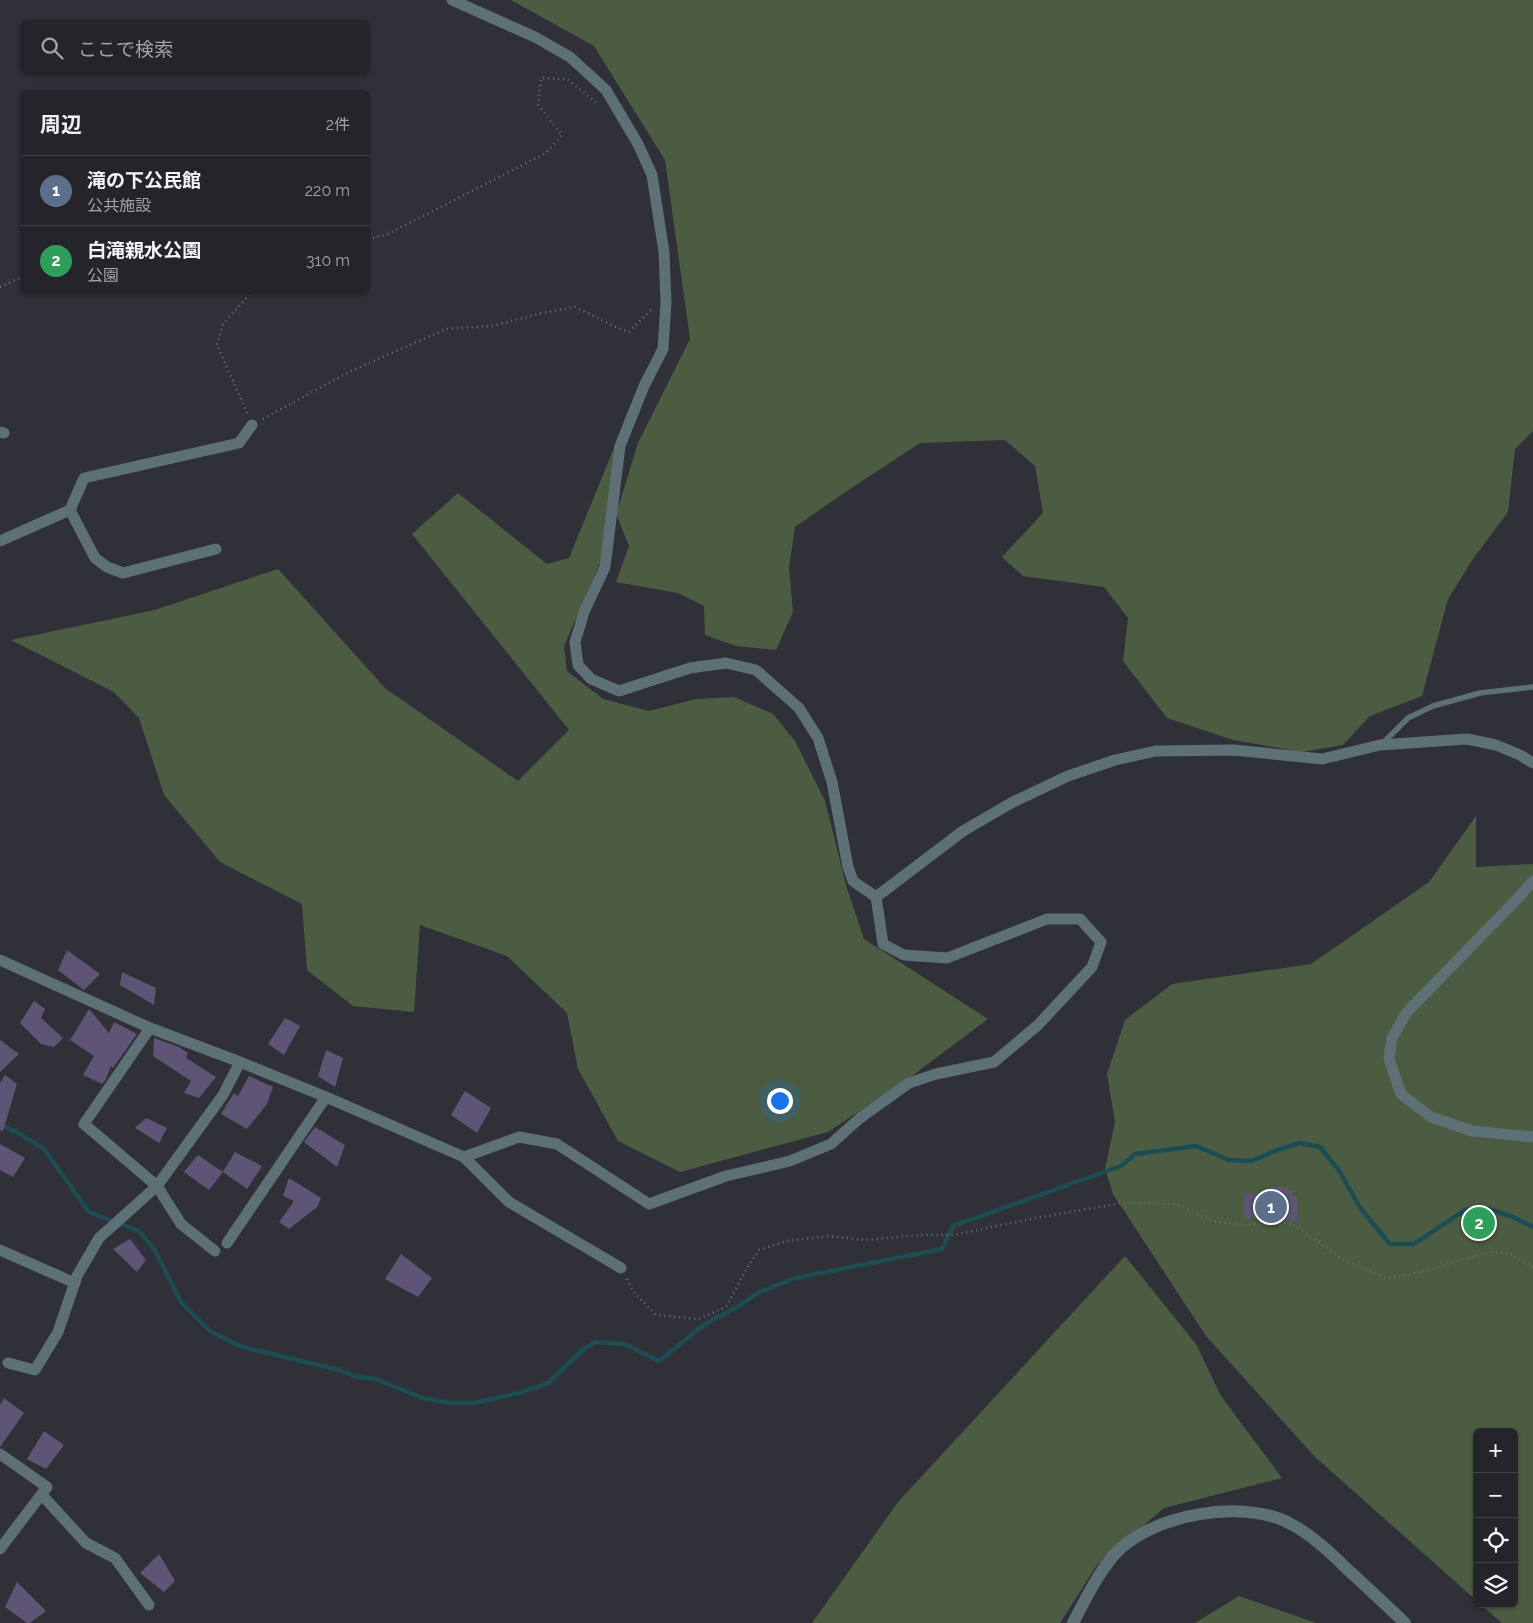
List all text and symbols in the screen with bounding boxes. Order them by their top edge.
search box [20,20,370,75]
icon: search [38,34,66,62]
text: ここで検索 [78,38,173,60]
text: 周辺 [40,112,82,137]
text: 2件 [326,115,350,134]
text: 滝の下公民館 [87,169,201,191]
text: 1 [52,181,60,200]
text: 220 m [305,181,350,200]
text: 公共施設 [87,196,151,215]
text: 白滝親水公園 [87,239,201,261]
text: 2 [51,251,61,270]
text: 310 m [306,251,350,270]
text: 公園 [87,266,119,285]
your location [767,1088,793,1114]
pin: 1 [1255,1188,1287,1226]
pin: 2 [1463,1204,1495,1242]
map controls [1473,1428,1518,1608]
button: + [1473,1428,1518,1473]
button: − [1473,1473,1518,1518]
button: locate [1473,1518,1518,1563]
button: layers [1473,1563,1518,1608]

